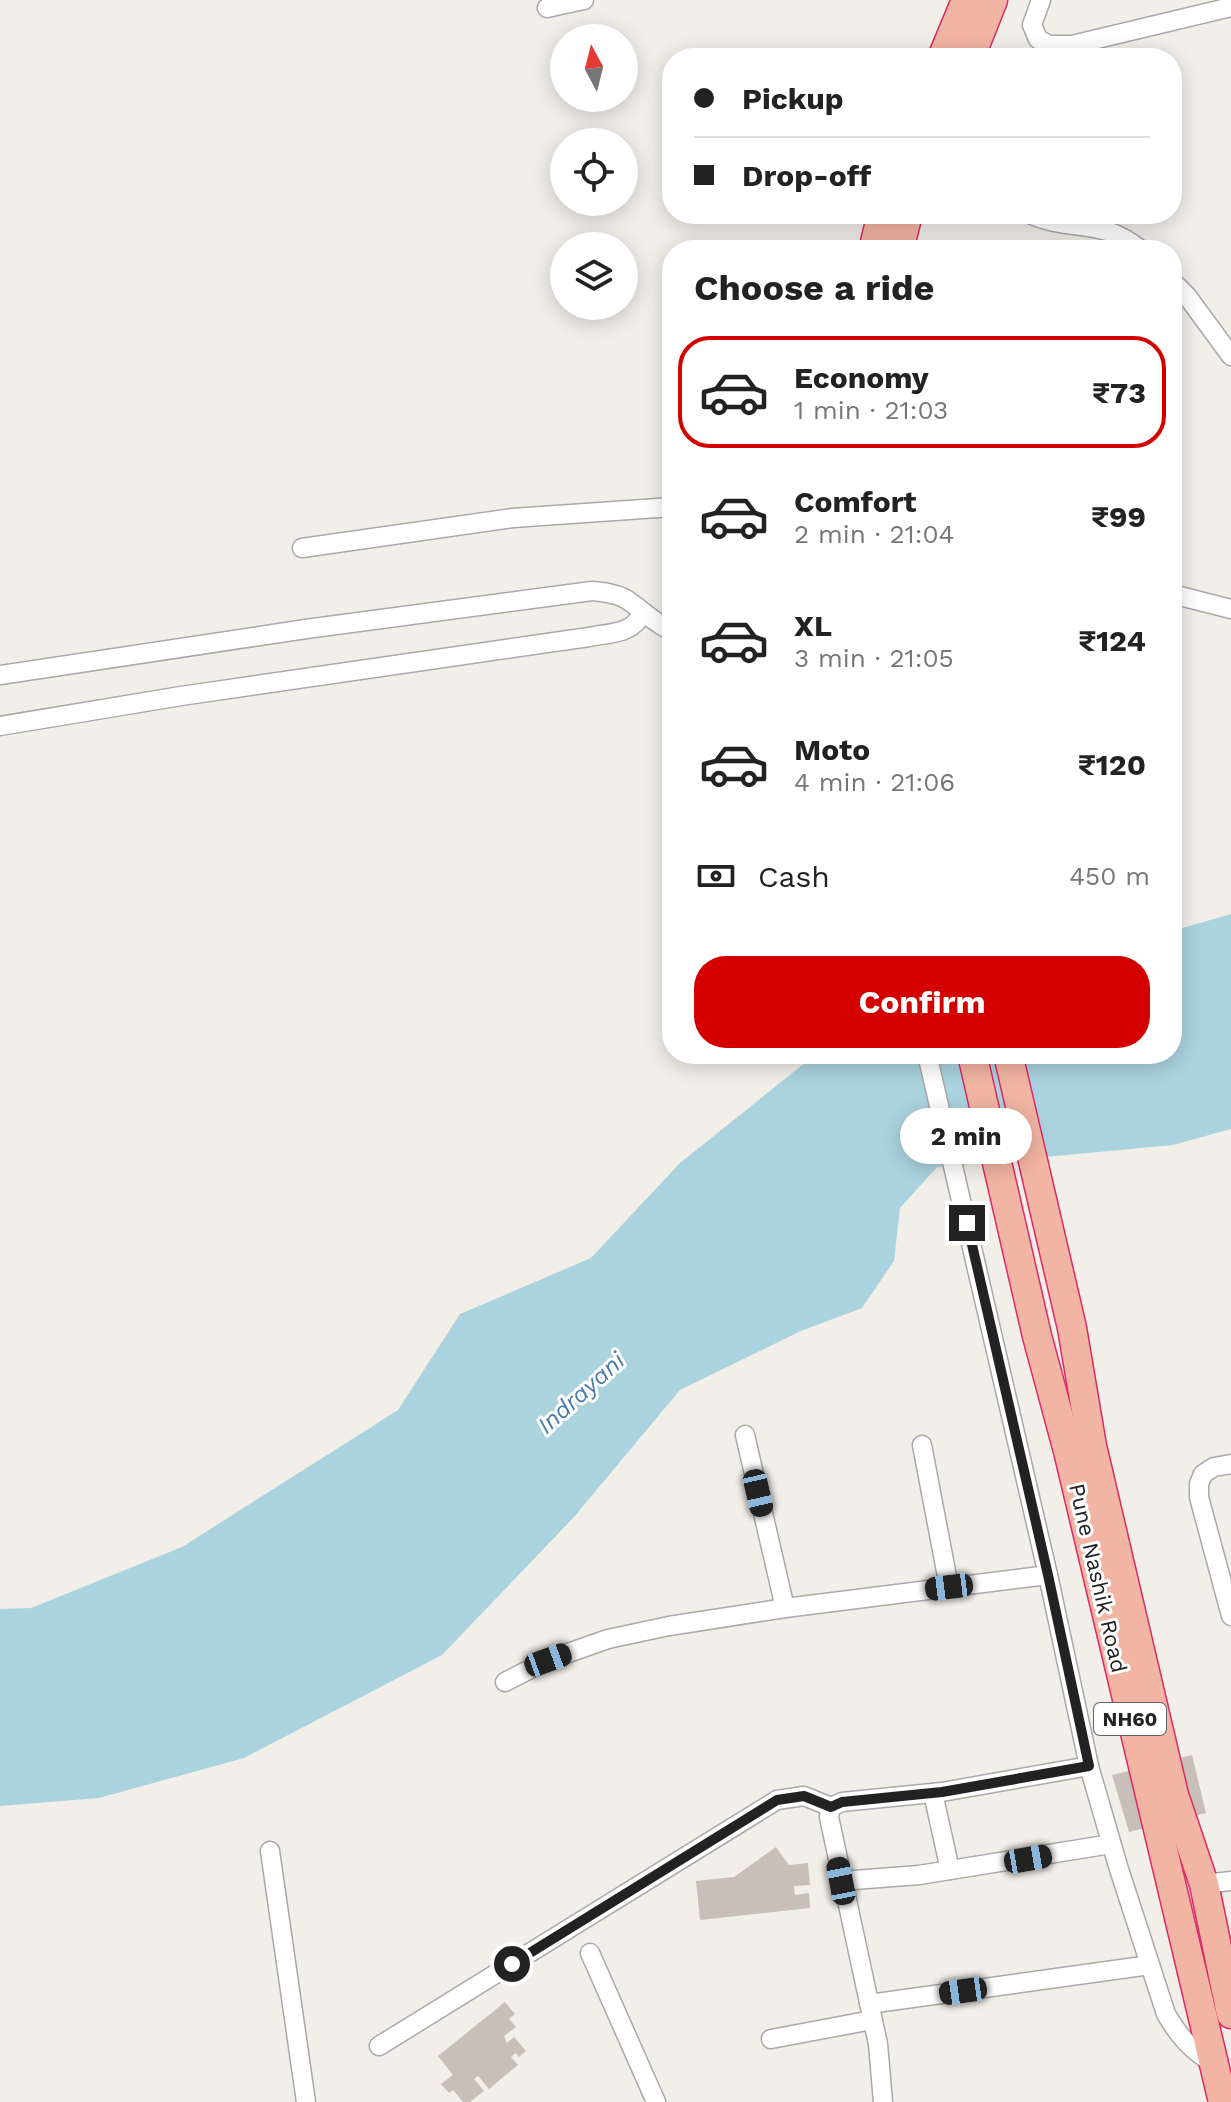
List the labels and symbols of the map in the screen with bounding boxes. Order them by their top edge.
north arrow [550,24,638,112]
callout: 2 min [901,1107,1033,1163]
route end [949,1205,985,1241]
water label: Indrayani [532,1346,631,1439]
car [741,1467,775,1519]
street label: Pune Nashik Road [1064,1481,1132,1675]
car [924,1572,974,1602]
car [521,1641,575,1679]
road number: NH60 [1094,1703,1166,1735]
car [1002,1843,1054,1875]
car [825,1855,857,1907]
route start [494,1946,530,1982]
car [938,1976,988,2006]

